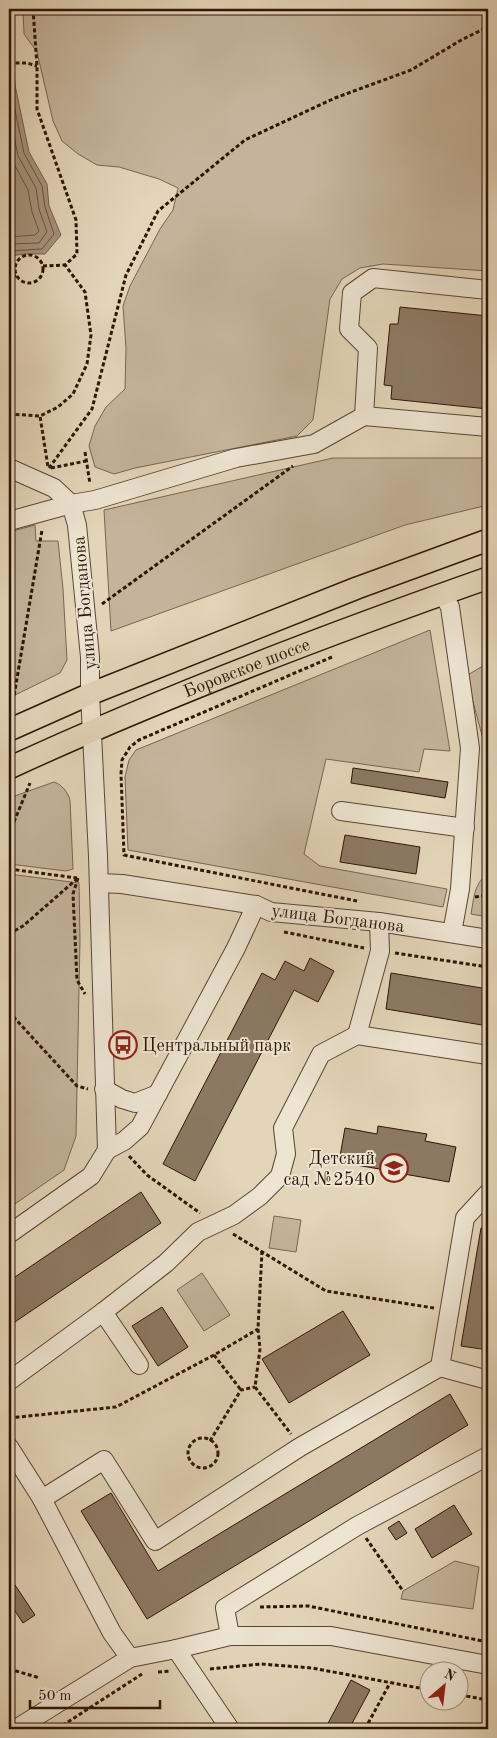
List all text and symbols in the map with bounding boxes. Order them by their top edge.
street label: улица Богданова [70,535,100,670]
street label: Боровское шоссе [181,636,313,701]
street label: улица Богданова [270,902,406,936]
bus stop icon: Центральный парк [108,1030,138,1060]
place label: Центральный парк [142,1037,291,1055]
place label: Детский сад №2540 [283,1150,375,1189]
school or university icon: Детский сад №2540 [379,1153,409,1183]
north arrow [420,1660,470,1710]
text: N [442,1667,458,1684]
scale bar [30,1678,160,1710]
text: 50 m [38,1689,72,1704]

